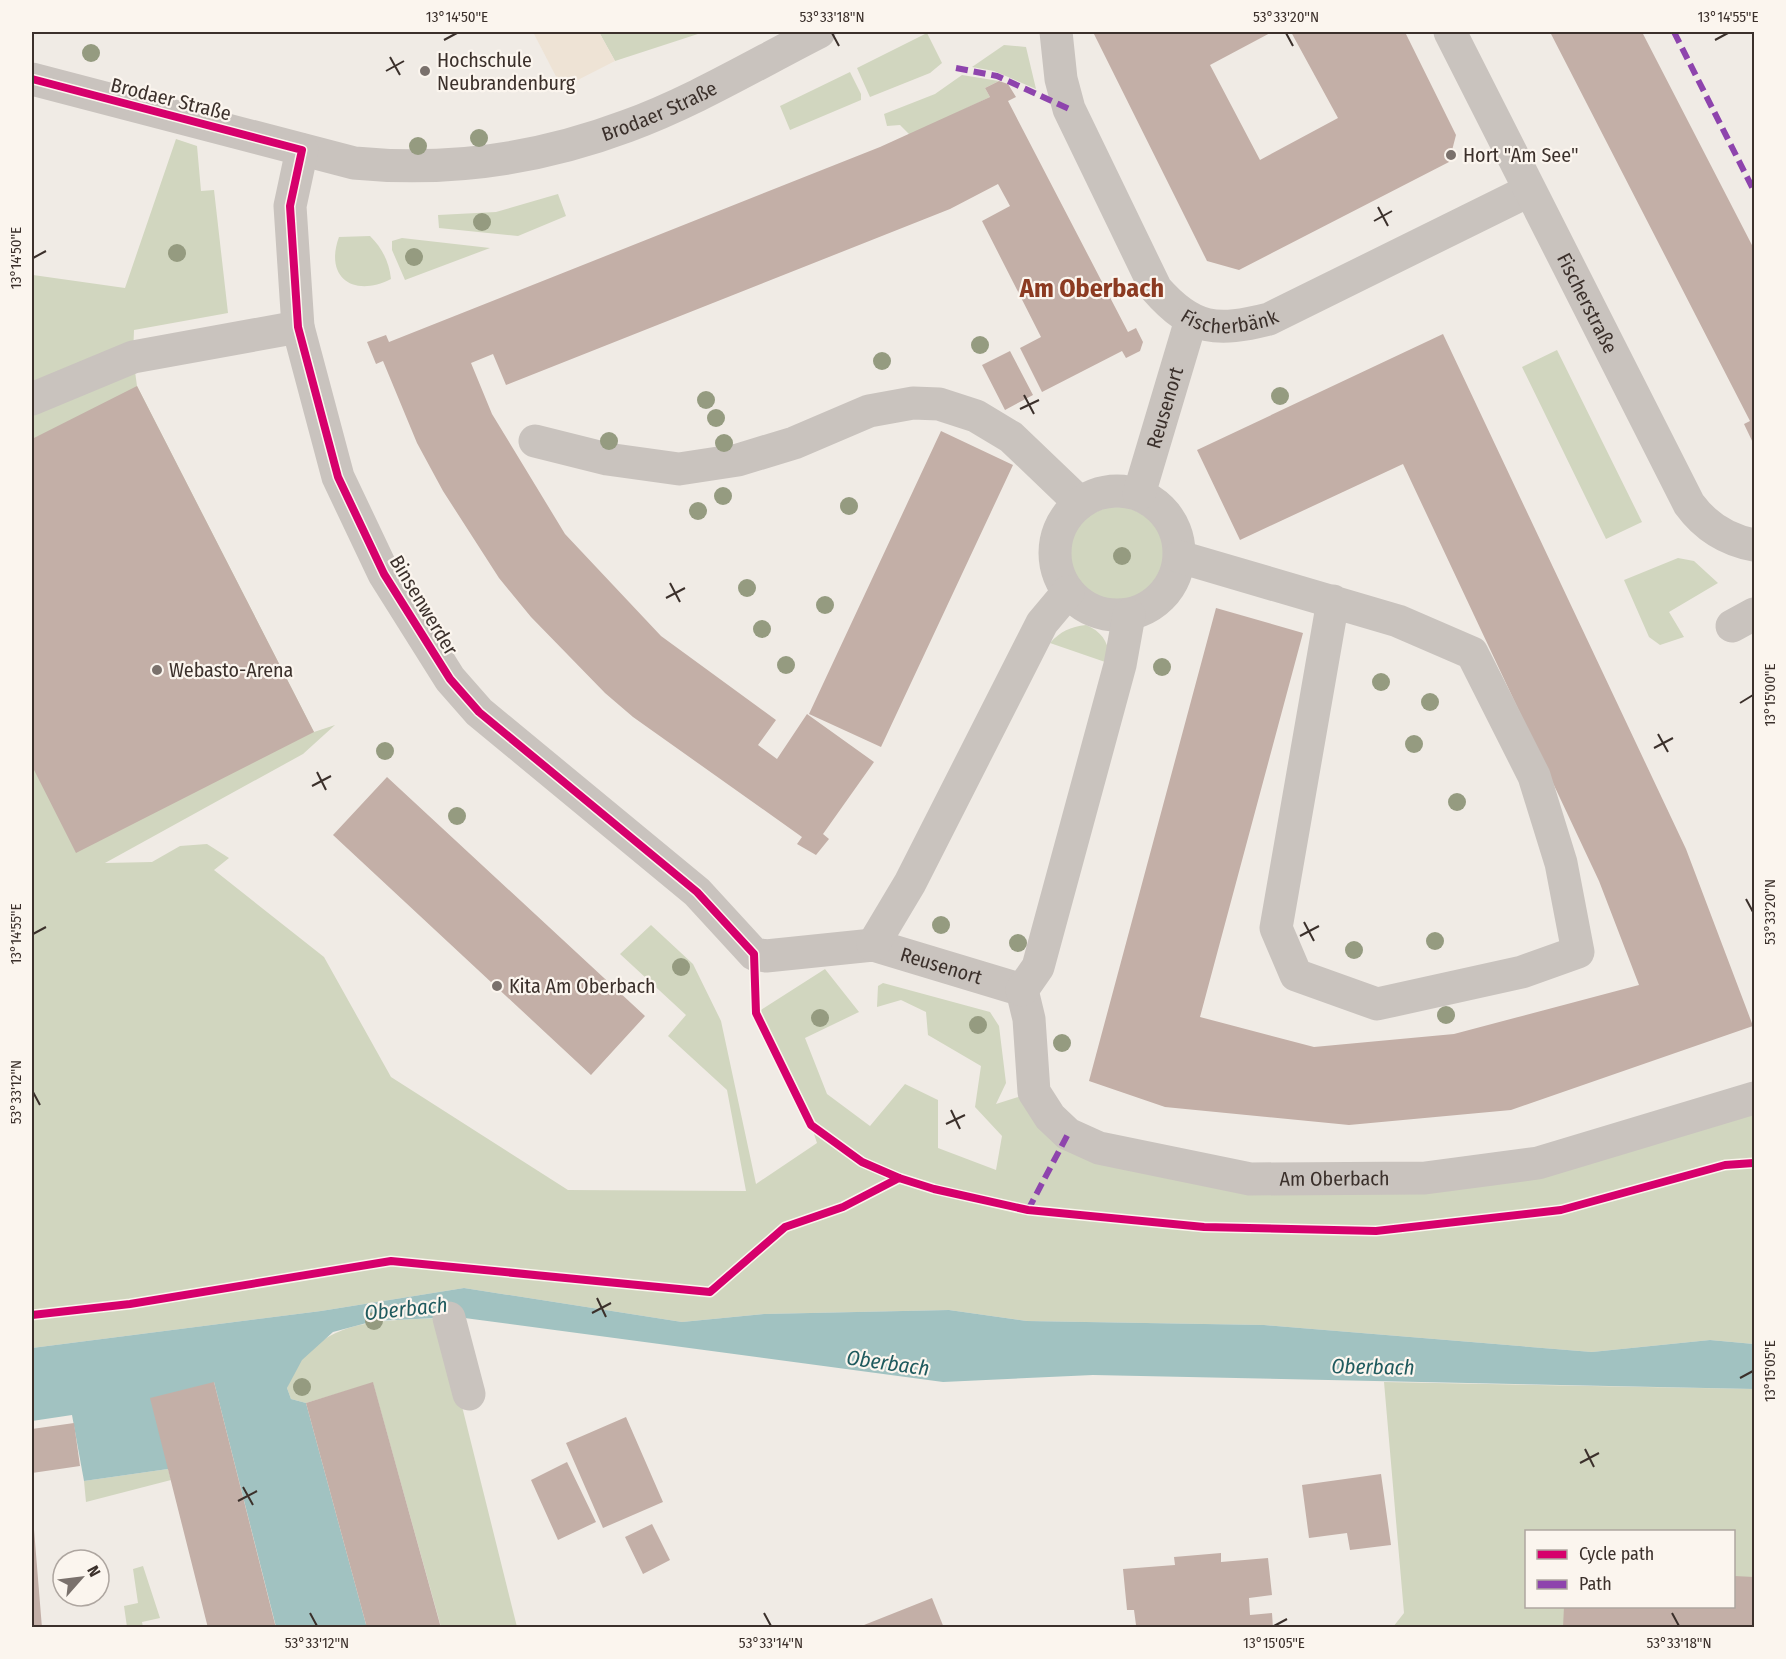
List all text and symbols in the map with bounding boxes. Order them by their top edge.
text: 13°14'50"E [426,8,488,26]
text: 53°33'18"N [799,8,865,26]
text: 53°33'20"N [1253,8,1319,26]
text: 13°14'55"E [1698,8,1759,26]
place label: Hochschule Neubrandenburg [437,48,576,95]
marker: Hochschule Neubrandenburg [418,64,432,78]
street label: Brodaer Straße [108,72,234,126]
street label: Brodaer Straße [598,76,721,146]
place label: Hort "Am See" [1463,143,1578,167]
marker: Hort "Am See" [1444,148,1458,162]
text: 13°14'50"E [7,227,25,289]
street label: Fischerstraße [1552,249,1623,357]
district label: Am Oberbach [1019,273,1164,304]
street label: Fischerbänk [1177,304,1283,338]
street label: Reusenort [1141,364,1188,451]
street label: Binsenwerder [385,551,463,659]
place label: Webasto-Arena [169,658,293,682]
marker: Webasto-Arena [150,663,164,677]
text: 13°15'00"E [1761,663,1779,727]
text: 53°33'20"N [1761,879,1779,945]
text: 13°14'55"E [7,904,25,965]
street label: Reusenort [898,942,985,989]
place label: Kita Am Oberbach [509,974,656,998]
marker: Kita Am Oberbach [490,979,504,993]
text: 53°33'12"N [7,1060,25,1124]
street label: Am Oberbach [1279,1166,1390,1191]
water label: Oberbach [363,1292,449,1326]
text: 13°15'05"E [1761,1340,1779,1402]
water label: Oberbach [845,1344,931,1382]
water label: Oberbach [1331,1353,1415,1381]
legend [1525,1530,1735,1608]
text: Cycle path [1579,1543,1654,1565]
north arrow [51,1548,111,1608]
text: N [83,1562,104,1580]
text: Path [1579,1573,1612,1595]
text: 53°33'12"N [285,1634,349,1652]
text: 53°33'14"N [739,1634,803,1652]
text: 13°15'05"E [1243,1634,1305,1652]
text: 53°33'18"N [1646,1634,1712,1652]

